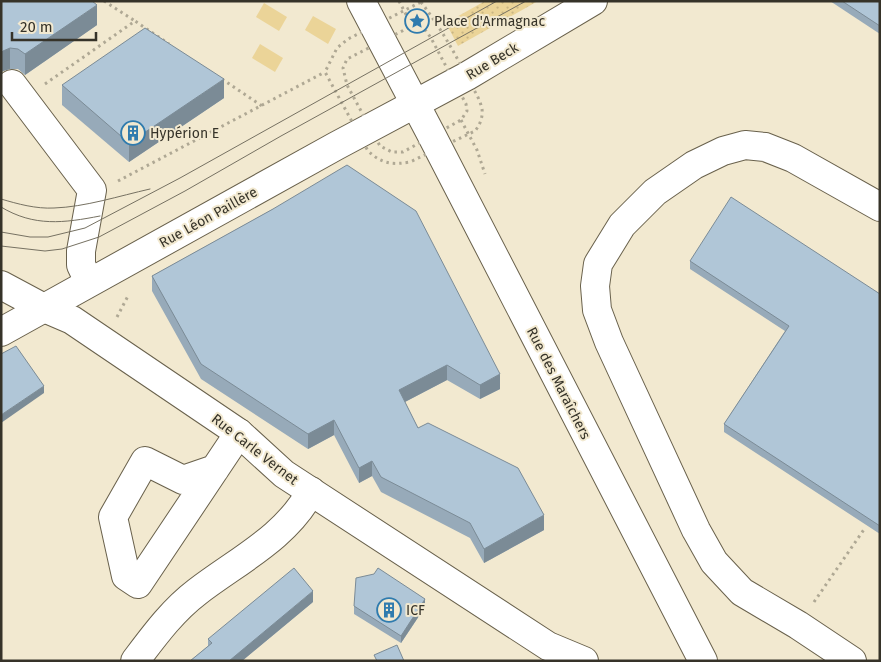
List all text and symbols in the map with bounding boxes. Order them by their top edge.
place icon: Place d'Armagnac [404,8,430,34]
scale bar [12,10,96,42]
place label: Place d'Armagnac [434,13,545,30]
text: 20 m [20,18,53,36]
street label: Rue Beck [463,39,522,84]
building icon: Hypérion E [120,120,146,146]
place label: Hypérion E [150,125,219,142]
street label: Rue Léon Paillère [156,183,260,251]
street label: Rue des Maraîchers [523,324,594,442]
street label: Rue Carle Vernet [208,410,302,489]
building icon: ICF [376,597,402,623]
place label: ICF [406,602,425,619]

